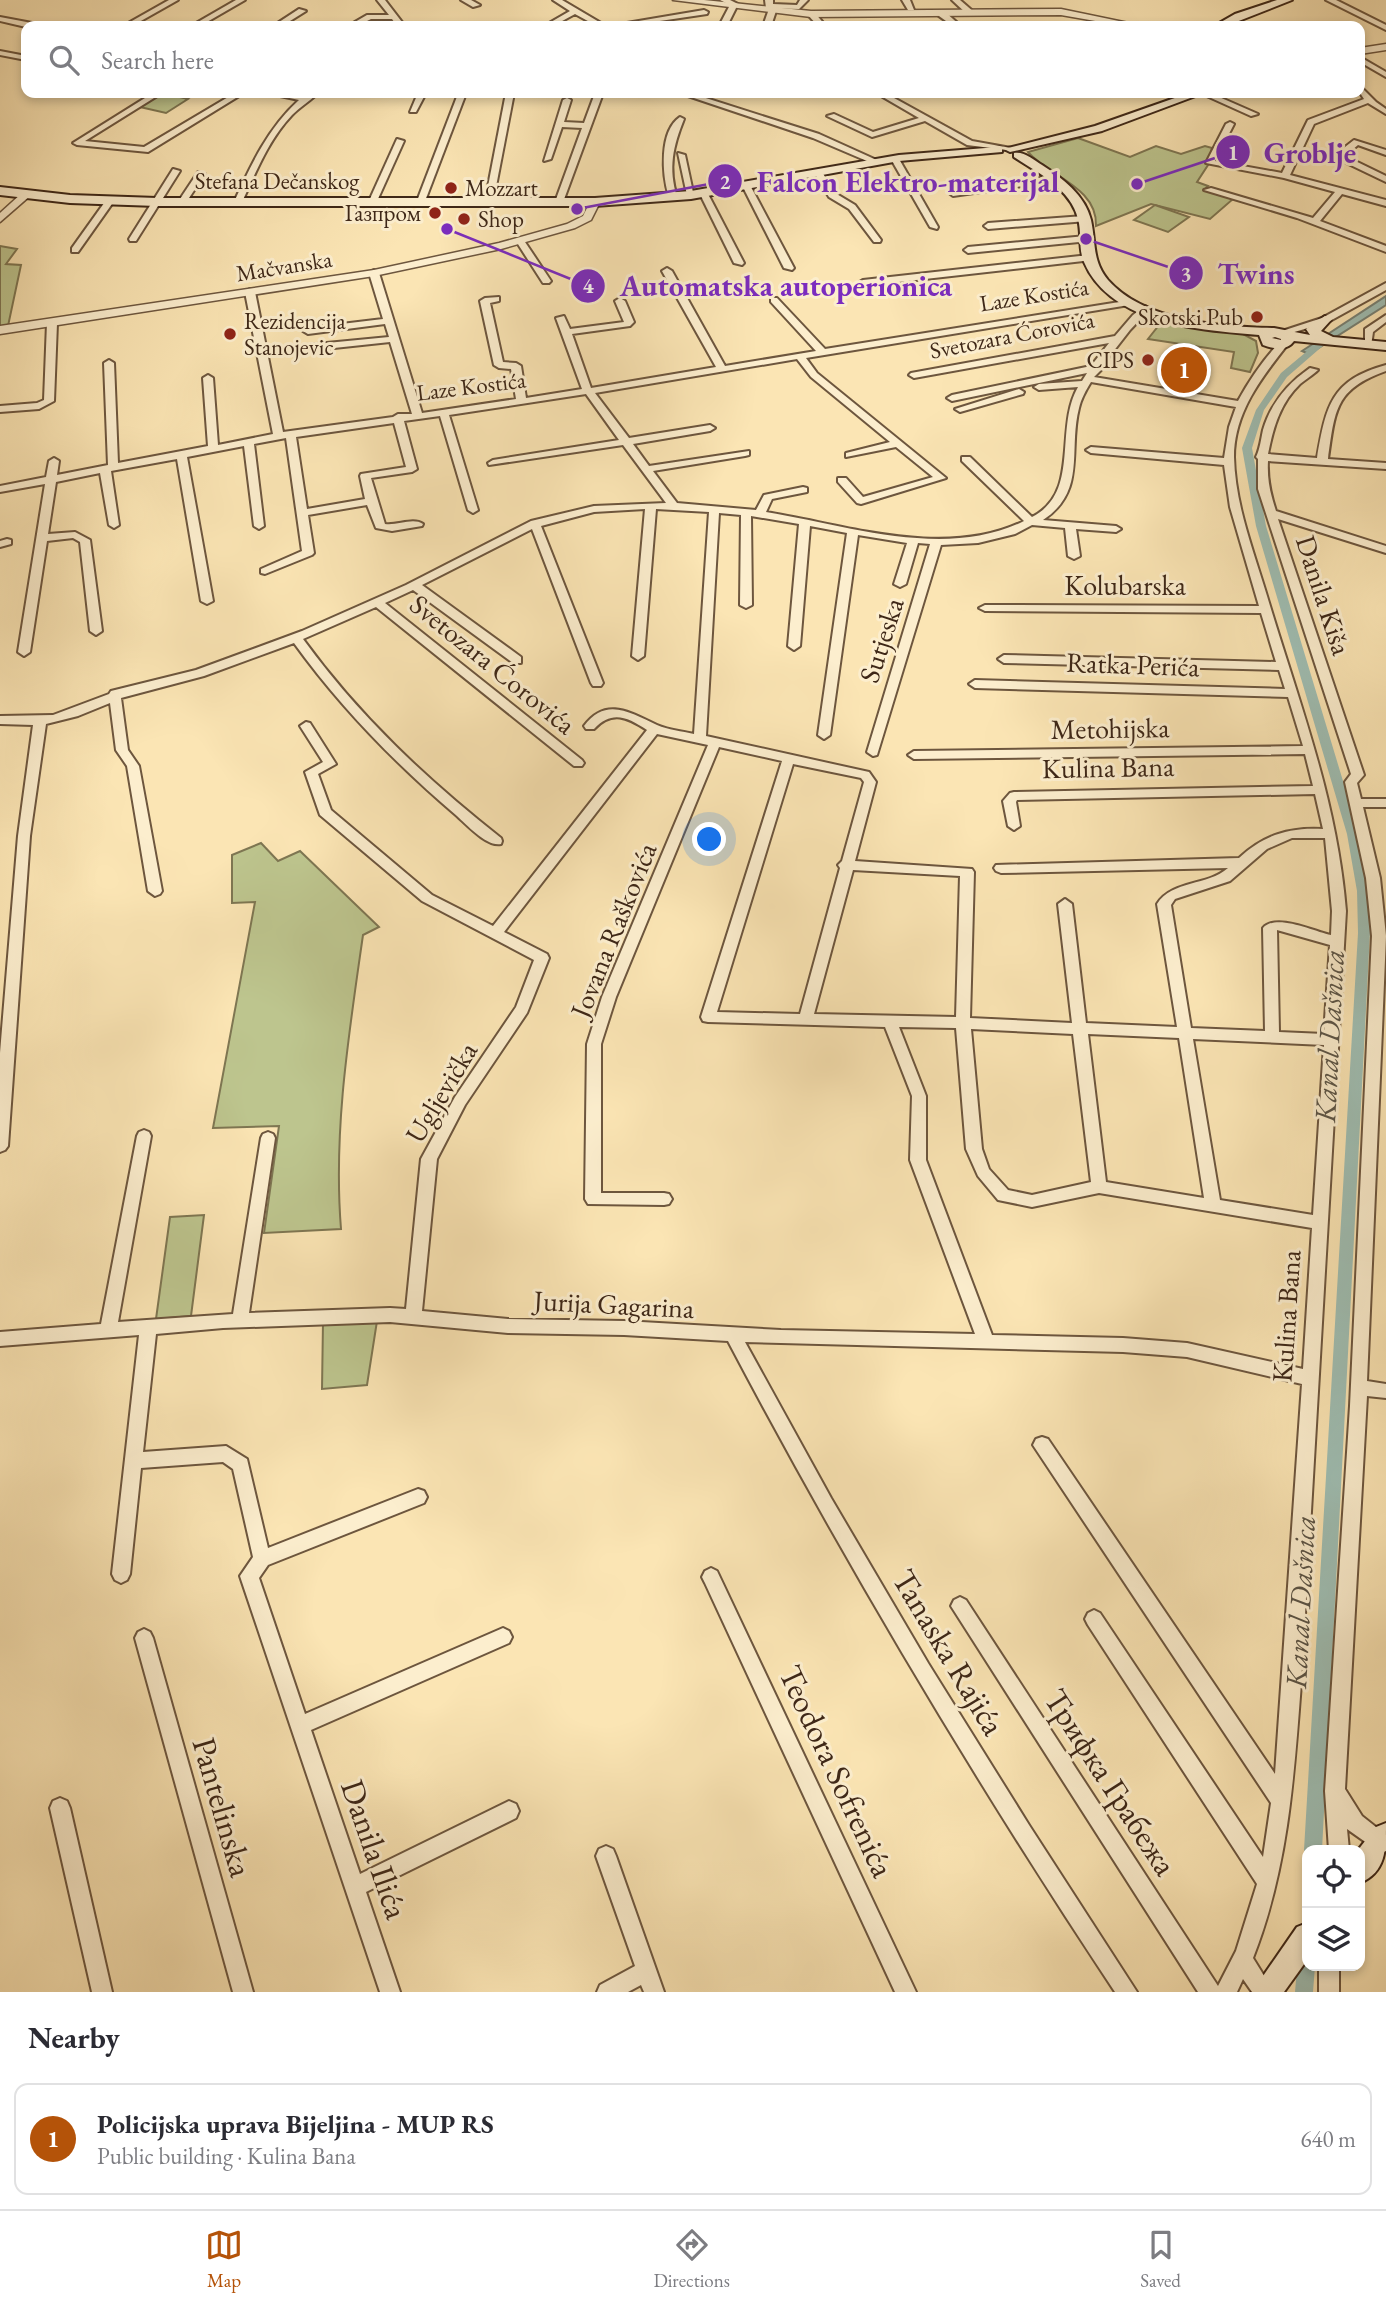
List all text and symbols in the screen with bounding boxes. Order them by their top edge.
search box [21,21,1365,98]
icon: search [45,41,83,79]
text: Search here [101,43,214,77]
callout: Groblje [1215,127,1371,178]
text: Groblje [1264,133,1356,172]
text: 1 [1227,139,1239,166]
callout: Falcon Elektro-materijal [707,156,1073,207]
text: Falcon Elektro-materijal [757,162,1060,201]
street label: Stefana Dečanskog [195,166,360,196]
text: 2 [719,168,731,195]
place label: Mozzart [465,173,539,203]
marker: Mozzart [443,180,459,196]
place label: Газпром [345,198,422,228]
place label: Shop [478,204,524,234]
marker: Газпром [427,205,443,221]
marker: Shop [456,211,472,227]
street label: Mačvanska [234,243,335,288]
callout: Twins [1168,248,1308,299]
text: Twins [1217,254,1295,293]
callout: Automatska autoperionica [570,260,966,311]
text: 3 [1180,260,1192,287]
text: Automatska autoperionica [619,266,953,305]
street label: Laze Kostića [977,271,1091,318]
text: 4 [582,272,594,299]
place label: Skotski Pub [1138,302,1243,332]
street label: Svetozara Ćorovića [927,304,1098,366]
place label: Rezidencija Stanojevic [244,306,347,362]
marker: Skotski Pub [1249,309,1265,325]
marker: Rezidencija Stanojevic [222,326,238,342]
pin: 1 [1161,344,1207,396]
place label: CIPS [1086,345,1134,375]
marker: CIPS [1140,352,1156,368]
street label: Laze Kostića [415,364,528,408]
street label: Danila Kiša [1288,531,1360,660]
street label: Kolubarska [1064,567,1187,603]
street label: Svetozara Ćorovića [403,586,584,743]
street label: Sutjeska [850,592,912,687]
street label: Ratka Perića [1066,644,1201,684]
street label: Metohijska [1050,709,1171,747]
street label: Kulina Bana [1041,748,1175,786]
your location [692,822,726,856]
street label: Jovana Raškovića [561,836,665,1025]
water label: Kanal Dašnica [1305,948,1353,1125]
street label: Ugljevička [397,1034,486,1149]
street label: Kulina Bana [1263,1248,1309,1383]
street label: Jurija Gagarina [531,1282,696,1326]
water label: Kanal Dašnica [1276,1514,1324,1691]
street label: Tanaska Rajića [883,1561,1016,1744]
street label: Teodora Sofrenića [769,1658,905,1885]
street label: Трифка Грабежа [1035,1680,1188,1884]
street label: Pantelinska [183,1732,264,1883]
street label: Danila Ilića [331,1774,419,1925]
map controls [1302,1845,1365,1971]
button: locate [1302,1845,1365,1908]
button: layers [1302,1908,1365,1971]
text: Nearby [28,2018,120,2057]
text: Policijska uprava Bijeljina - MUP RS [97,2107,494,2141]
text: 1 [47,2124,59,2154]
text: 640 m [1300,2124,1356,2154]
text: Public building · Kulina Bana [97,2141,356,2171]
tab: Map [205,2226,243,2293]
tab: Directions [653,2226,730,2293]
tab: Saved [1140,2226,1181,2293]

